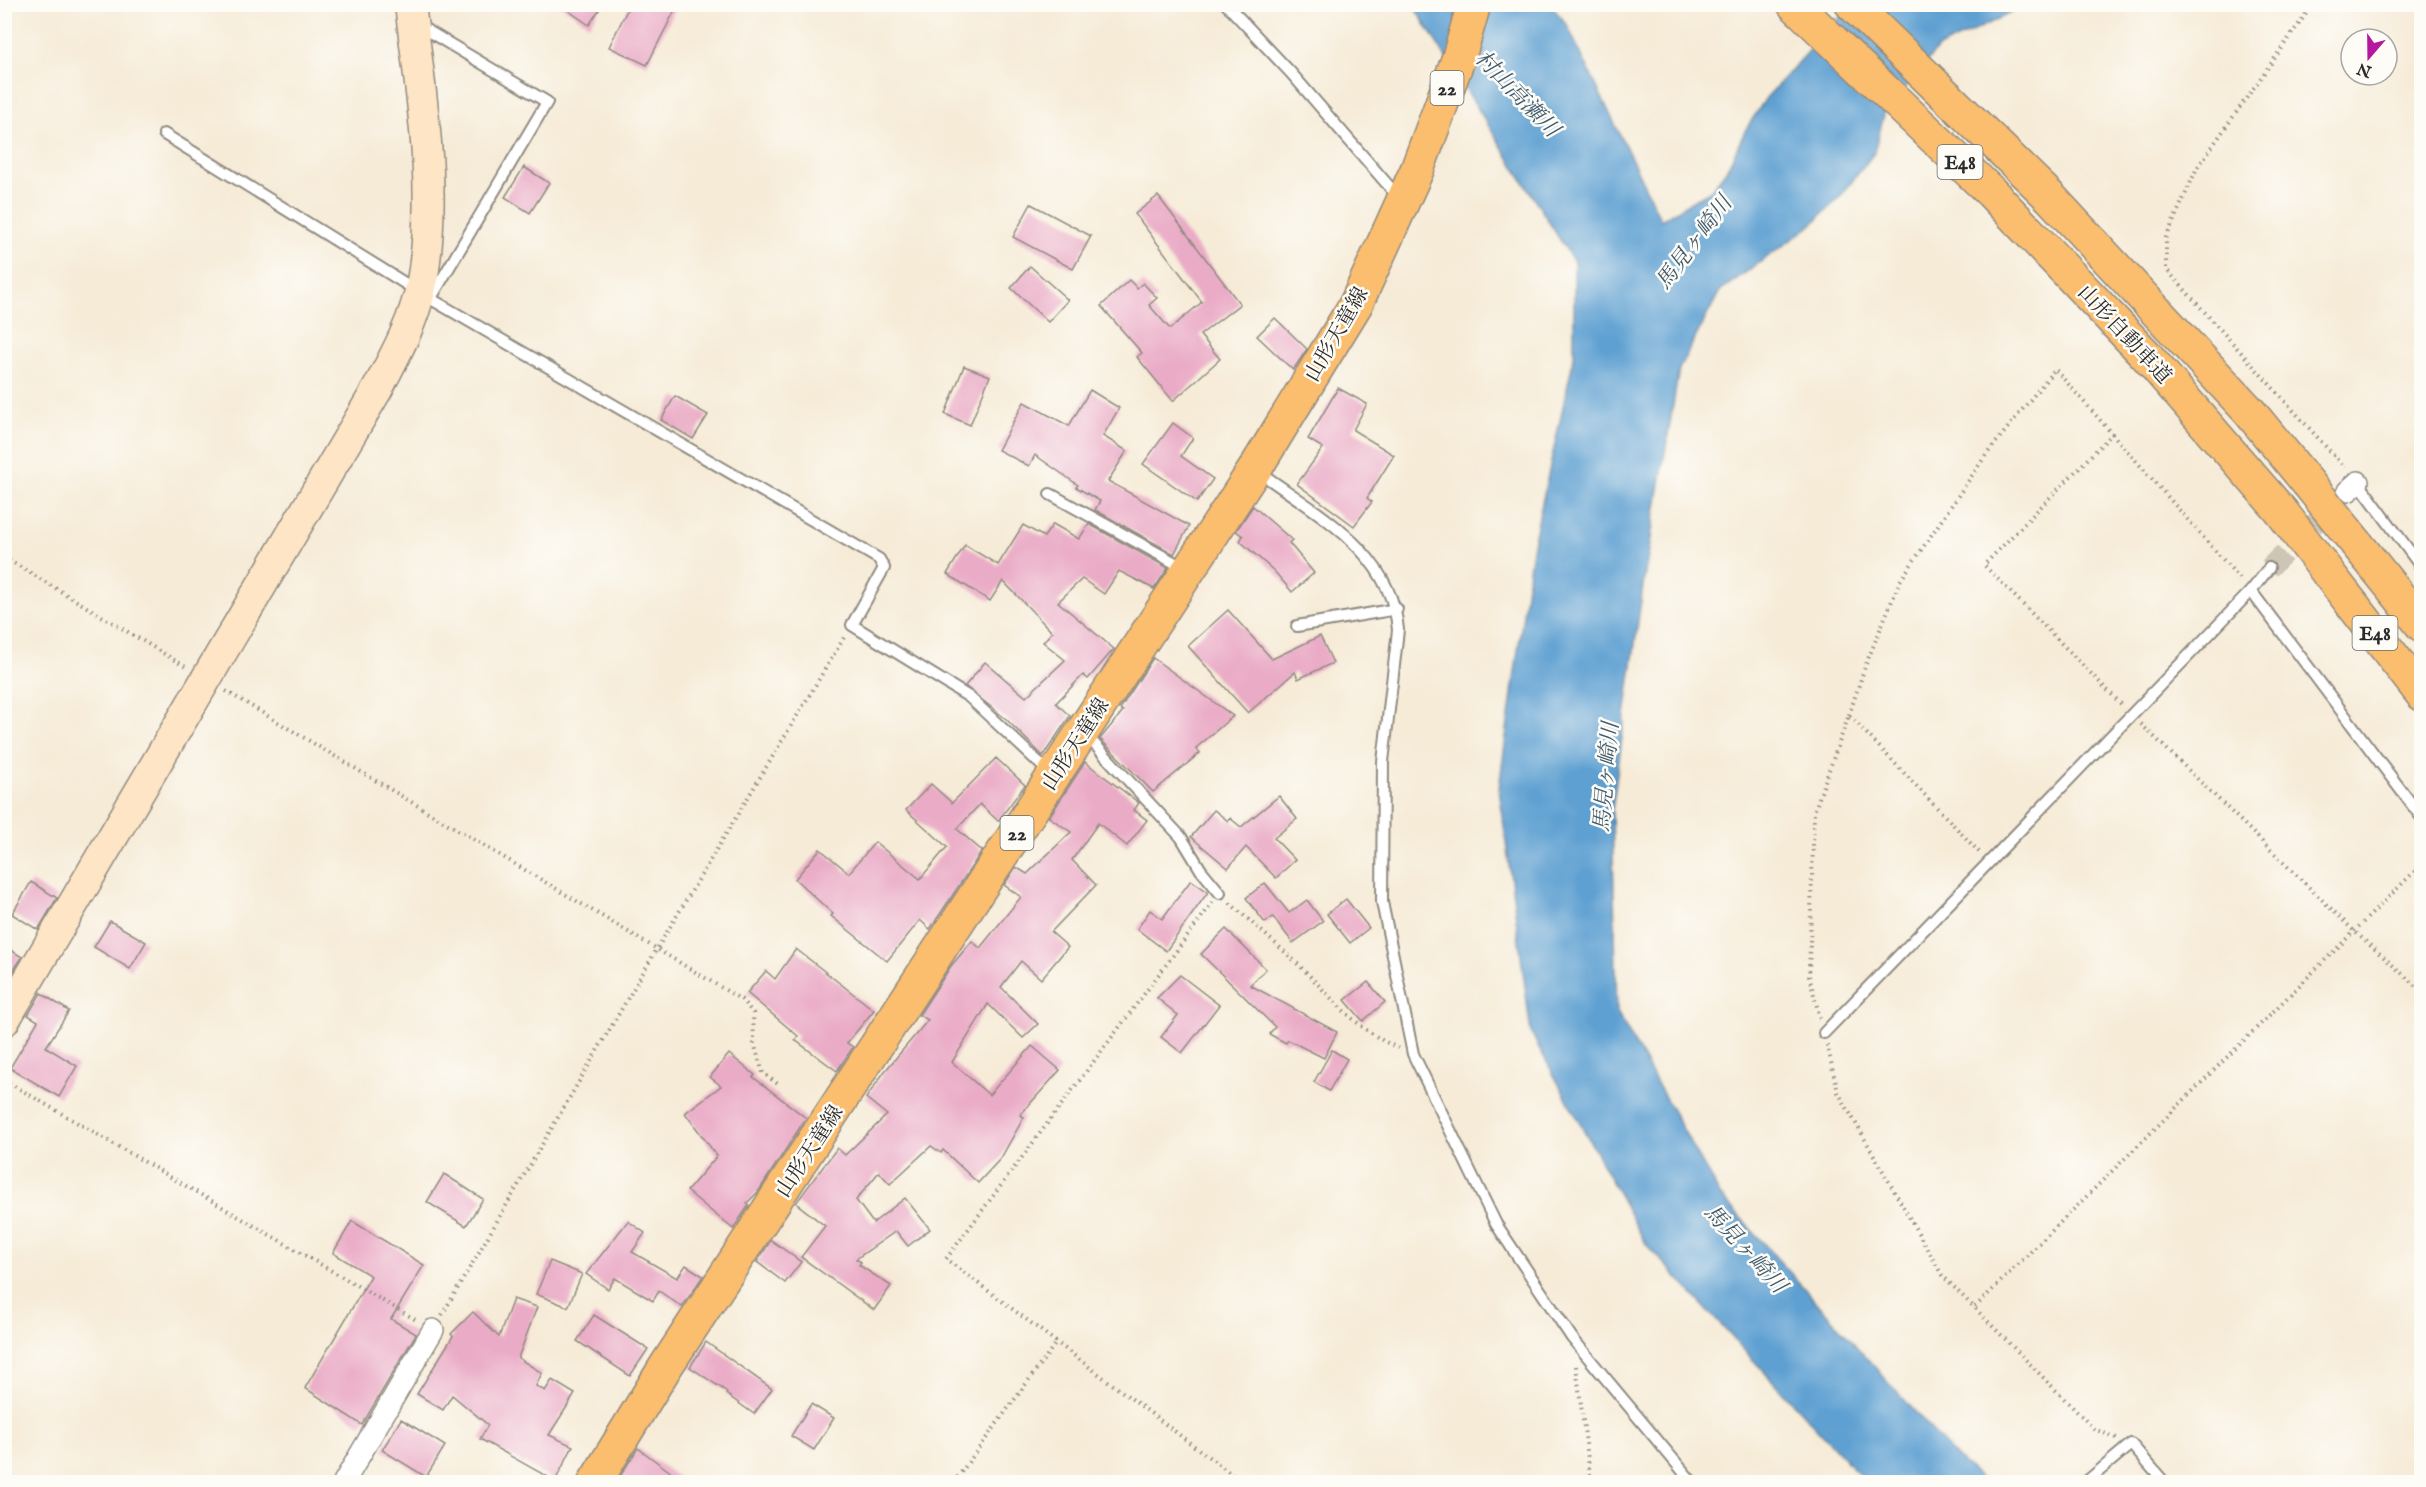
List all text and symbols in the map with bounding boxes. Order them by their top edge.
north arrow [2339,27,2399,87]
water label: 村山高瀬川 [1468,45,1566,145]
text: N [2354,57,2375,81]
road number: 22 [1430,71,1464,105]
road number: E48 [1938,145,1982,179]
water label: 馬見ヶ崎川 [1650,189,1740,296]
street label: 山形自動車道 [2071,280,2177,390]
street label: 山形天童線 [1299,283,1375,387]
road number: E48 [2352,616,2398,650]
street label: 山形天童線 [1036,693,1116,796]
water label: 馬見ヶ崎川 [1588,719,1626,833]
road number: 22 [1000,816,1034,850]
street label: 山形天童線 [770,1100,850,1203]
water label: 馬見ヶ崎川 [1697,1199,1793,1301]

